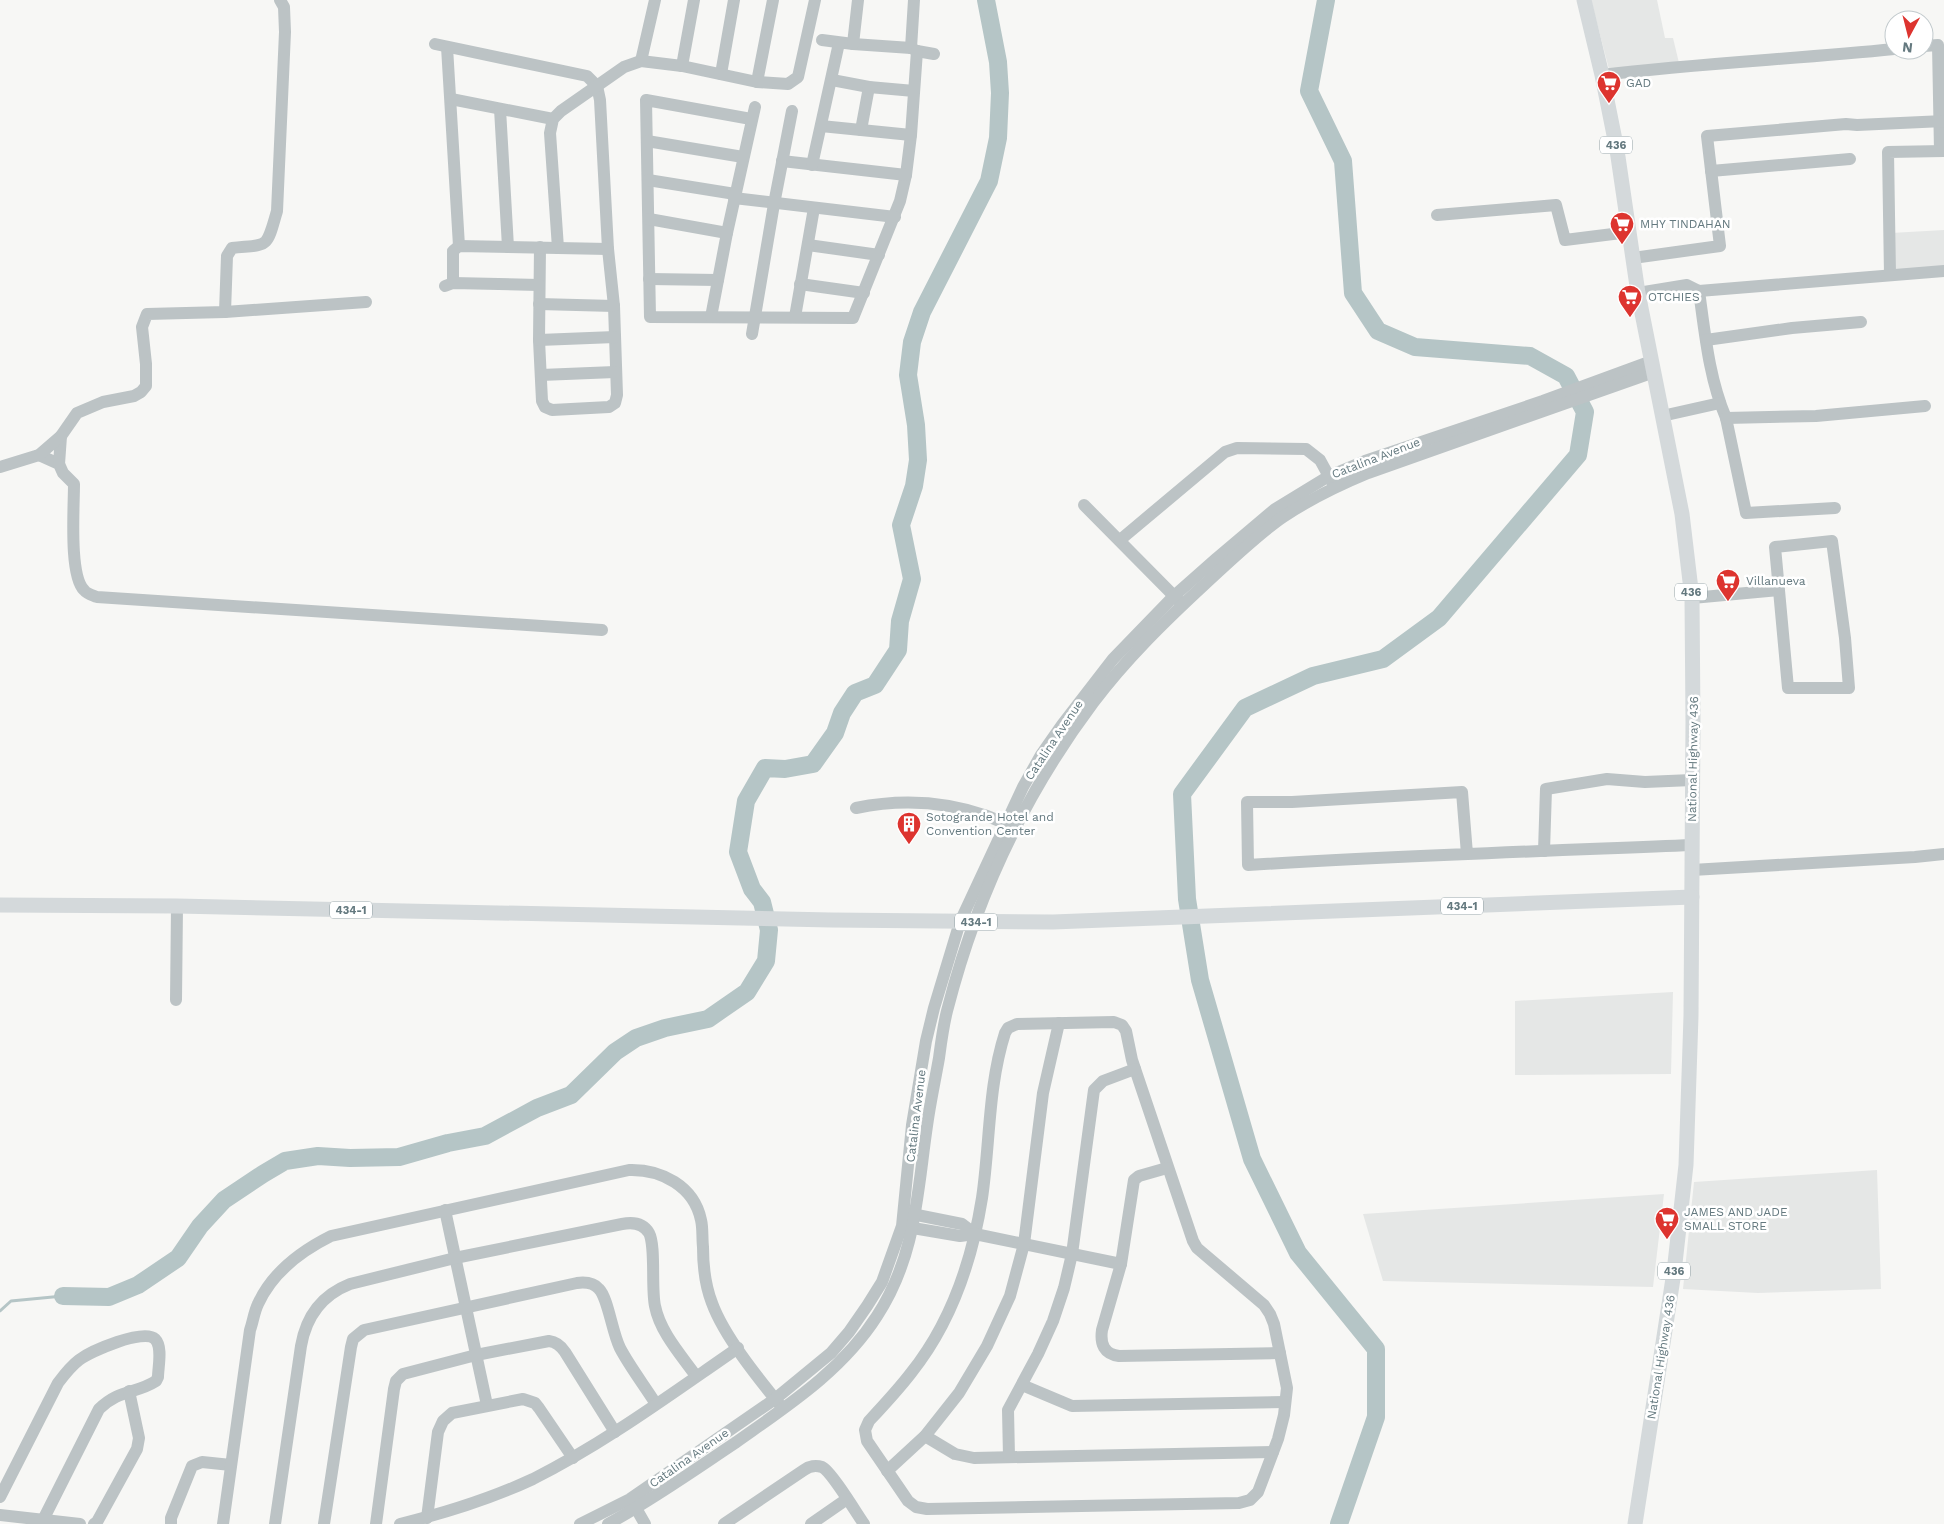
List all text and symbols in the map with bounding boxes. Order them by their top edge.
north arrow [1884,10,1934,60]
text: N [1901,39,1914,56]
supermarket icon: GAD [1596,70,1622,104]
place label: GAD [1626,76,1651,90]
road number: 436 [1600,136,1632,154]
supermarket icon: MHY TINDAHAN [1609,211,1635,245]
place label: MHY TINDAHAN [1640,217,1731,231]
supermarket icon: OTCHIES [1617,284,1643,318]
place label: OTCHIES [1648,290,1700,304]
street label: Catalina Avenue [1330,435,1422,481]
supermarket icon: Villanueva [1715,568,1741,602]
place label: Villanueva [1746,574,1806,588]
road number: 436 [1675,584,1707,600]
street label: National Highway 436 [1685,696,1701,822]
street label: Catalina Avenue [1022,697,1086,783]
place label: Sotogrande Hotel and Convention Center [926,810,1054,838]
building icon: Sotogrande Hotel and Convention Center [896,811,922,845]
road number: 434-1 [1441,898,1483,914]
road number: 434-1 [330,902,372,918]
road number: 434-1 [955,914,997,930]
street label: Catalina Avenue [903,1069,929,1163]
place label: JAMES AND JADE SMALL STORE [1684,1205,1788,1233]
supermarket icon: JAMES AND JADE SMALL STORE [1654,1206,1680,1240]
road number: 436 [1658,1262,1690,1280]
street label: National Highway 436 [1644,1294,1678,1420]
street label: Catalina Avenue [647,1425,731,1491]

